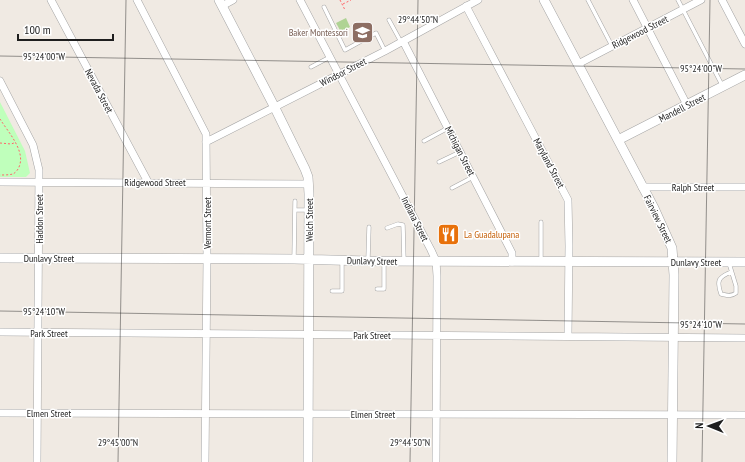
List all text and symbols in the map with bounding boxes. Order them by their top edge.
street label: Ridgewood Street [610,12,670,52]
text: 29°44'50"N [398,13,438,26]
scale bar [18,16,113,42]
school or university icon: Baker Montessori [350,19,376,45]
text: 100 m [24,22,51,37]
place label: Baker Montessori [289,26,348,39]
text: 95°24'00"W [23,50,65,63]
street label: Windsor Street [317,55,369,89]
text: 95°24'00"W [680,62,722,75]
street label: Nevada Street [82,67,116,116]
street label: Mandell Street [656,91,708,125]
street label: Michigan Street [442,124,478,178]
street label: Maryland Street [530,136,568,190]
street label: Ridgewood Street [124,176,186,189]
street label: Ralph Street [672,181,715,194]
street label: Fairview Street [641,193,675,245]
street label: Haddon Street [33,194,46,244]
street label: Indiana Street [398,194,432,244]
street label: Vermont Street [201,197,214,250]
street label: Welch Street [303,198,316,242]
restaurant icon: La Guadalupana [436,221,462,247]
place label: La Guadalupana [464,228,519,241]
street label: Dunlavy Street [24,252,75,265]
street label: Dunlavy Street [347,254,398,268]
street label: Dunlavy Street [671,256,722,269]
text: 95°24'10"W [23,305,65,318]
text: 95°24'10"W [680,318,722,331]
street label: Park Street [30,327,68,340]
street label: Park Street [353,329,391,342]
north arrow [689,406,729,446]
street label: Elmen Street [27,407,71,420]
street label: Elmen Street [351,408,395,421]
text: N [692,423,706,429]
text: 29°45'00"N [98,436,138,449]
text: 29°44'50"N [390,436,430,449]

